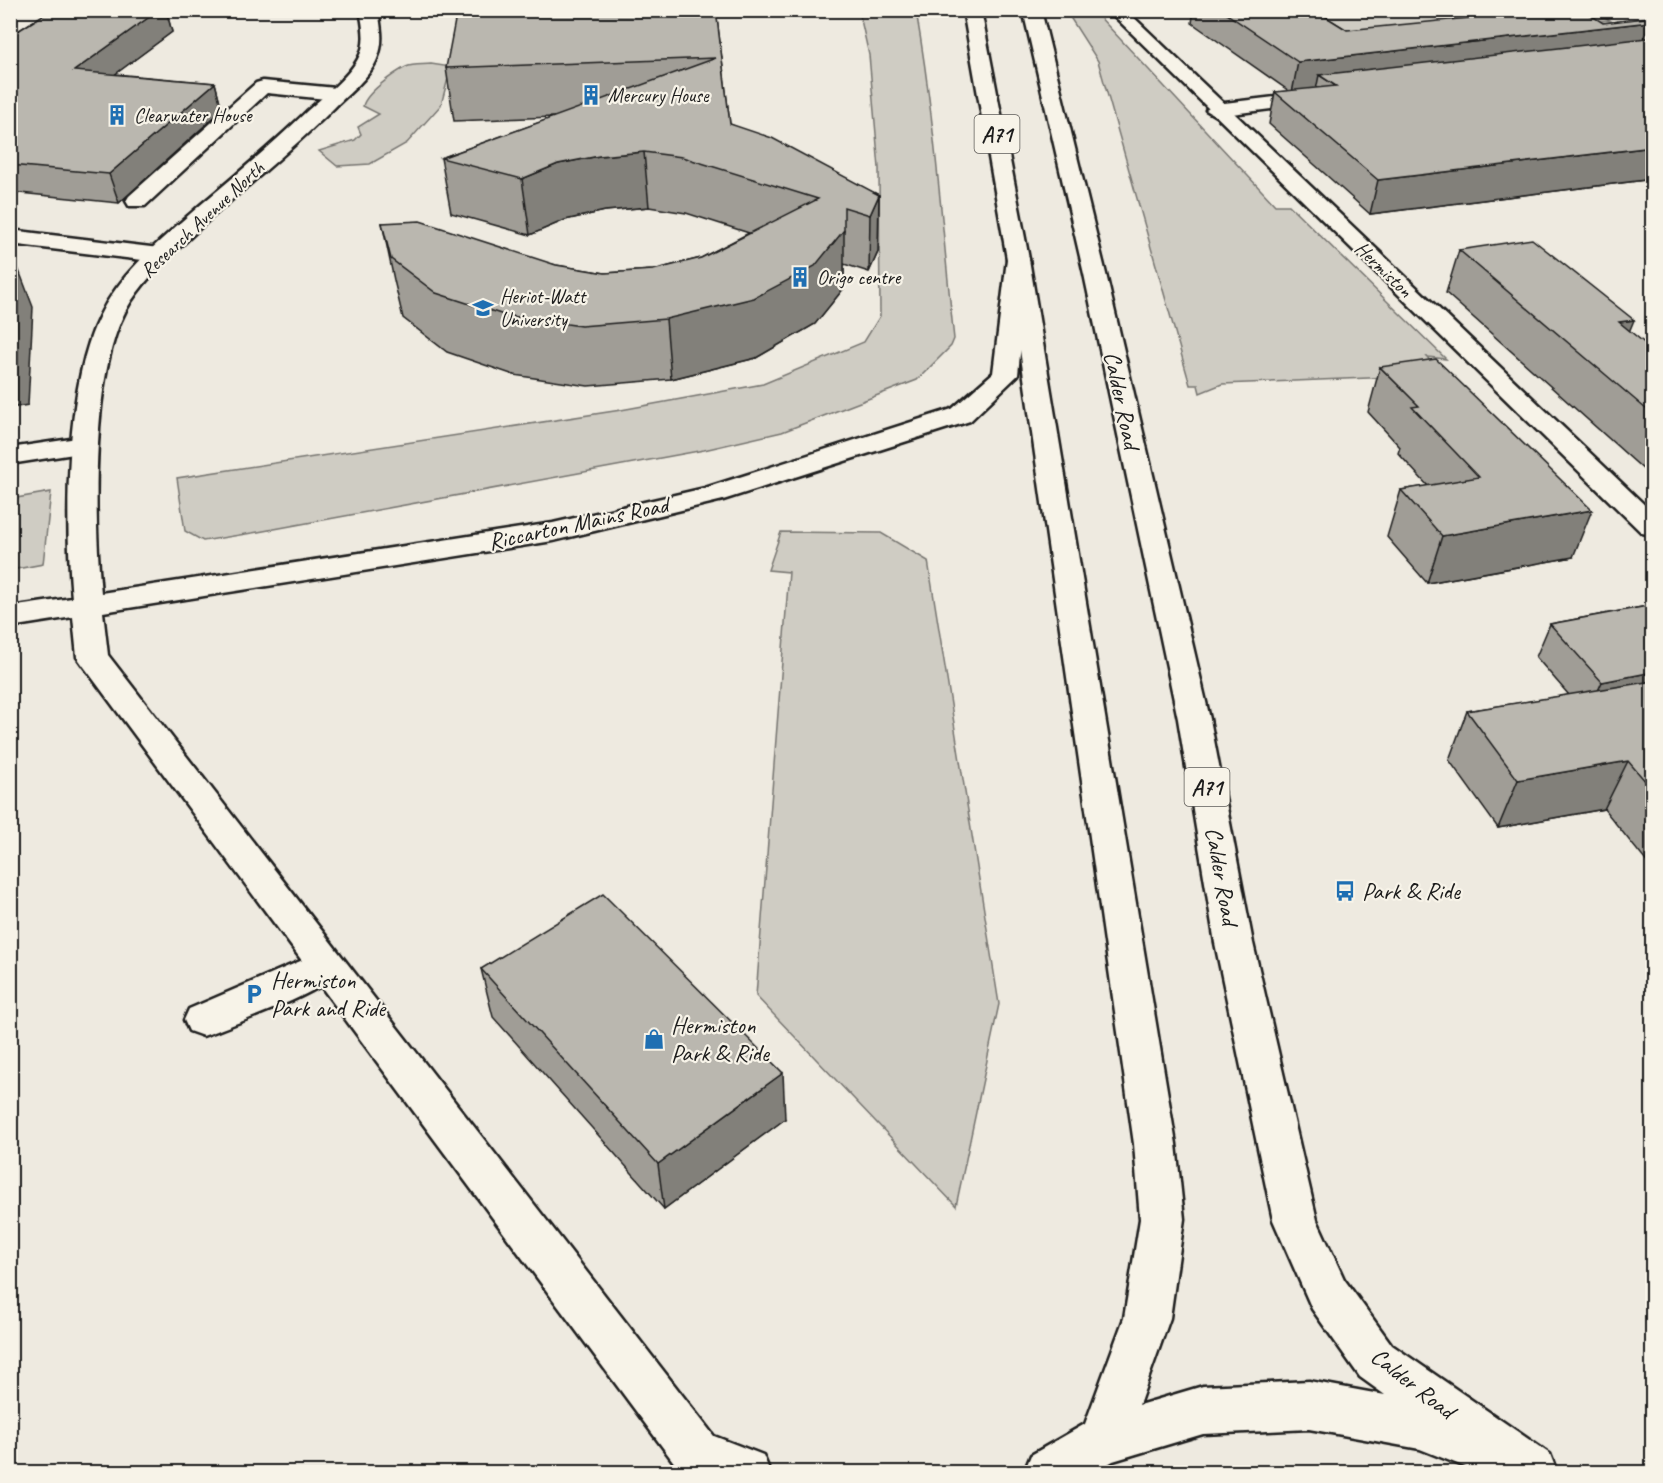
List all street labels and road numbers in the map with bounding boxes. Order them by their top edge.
road number: A71 [974,115,1020,153]
street label: Research Avenue North [135,155,270,283]
street label: Hermiston [1350,236,1418,304]
street label: Calder Road [1097,349,1148,455]
street label: Riccarton Mains Road [485,489,674,557]
road number: A71 [1184,768,1230,806]
street label: Calder Road [1199,825,1246,931]
street label: Calder Road [1365,1341,1464,1427]

